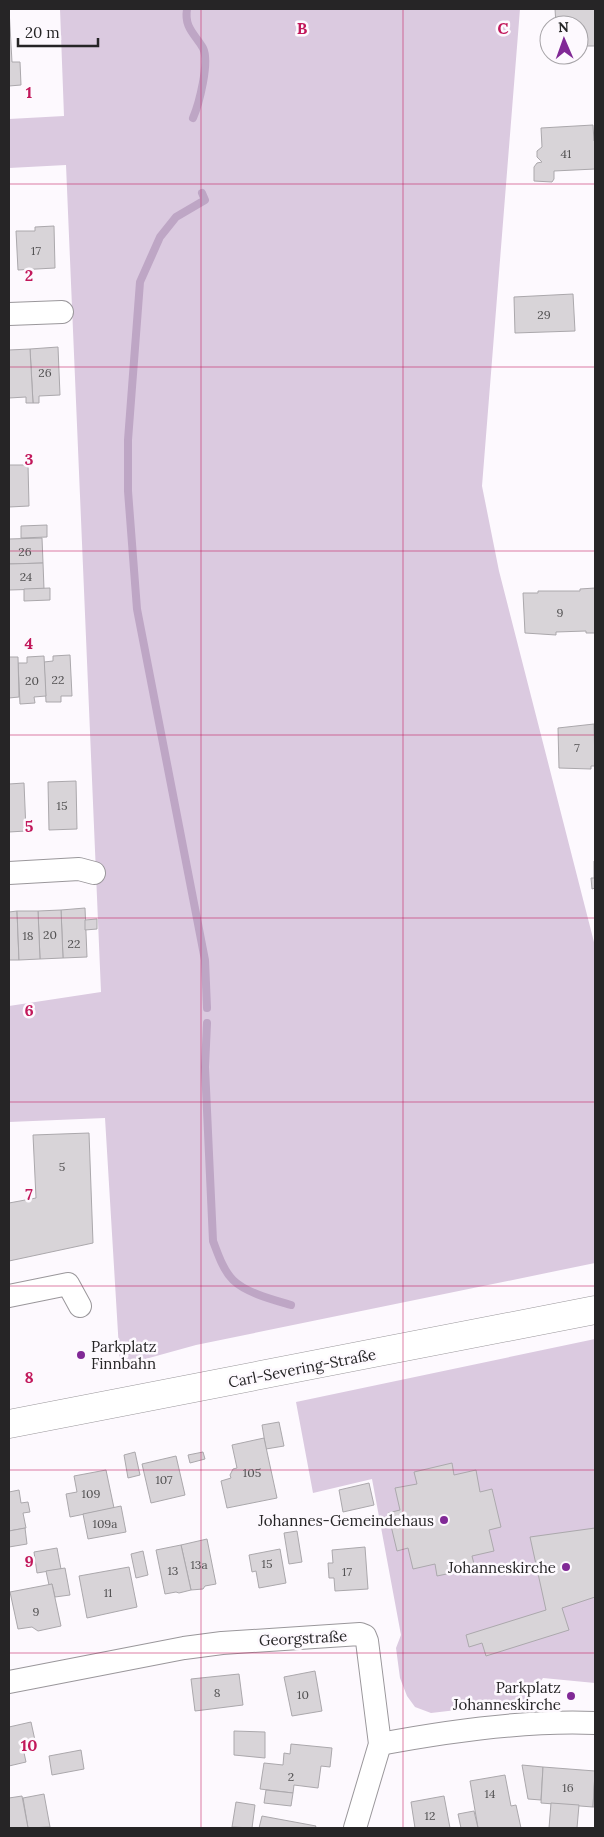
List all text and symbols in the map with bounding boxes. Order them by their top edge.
scale bar [18,15,98,47]
north arrow [539,15,589,65]
text: B [297,18,308,38]
text: C [497,18,509,38]
text: N [558,18,569,36]
text: 20 m [25,23,60,42]
text: 1 [26,82,32,102]
house number: 41 [561,146,571,161]
house number: 17 [31,243,41,258]
text: 2 [25,265,33,285]
house number: 29 [537,307,551,322]
house number: 26 [38,365,52,380]
text: 3 [25,449,34,469]
house number: 26 [18,544,32,559]
house number: 24 [20,569,33,584]
house number: 9 [557,605,564,620]
text: 4 [25,633,34,653]
house number: 22 [52,672,64,687]
house number: 20 [25,673,39,688]
house number: 7 [574,740,580,755]
house number: 15 [57,798,67,813]
text: 5 [25,816,34,836]
house number: 20 [43,927,57,942]
house number: 18 [22,928,34,943]
house number: 22 [68,936,80,951]
text: 6 [24,1000,34,1020]
house number: 5 [59,1159,65,1174]
text: 7 [25,1184,33,1204]
place label: Parkplatz Finnbahn [91,1337,156,1373]
street label: Carl-Severing-Straße [227,1344,377,1392]
marker: Parkplatz Finnbahn [75,1349,87,1361]
text: 8 [24,1367,34,1387]
house number: 105 [243,1465,261,1480]
house number: 107 [155,1472,173,1487]
house number: 109 [82,1486,100,1501]
place label: Johannes-Gemeindehaus [257,1511,434,1530]
marker: Johannes-Gemeindehaus [438,1514,450,1526]
house number: 109a [93,1516,117,1531]
text: 9 [24,1551,34,1571]
house number: 15 [262,1556,272,1571]
house number: 13a [190,1557,208,1572]
place label: Johanneskirche [447,1558,556,1577]
marker: Johanneskirche [560,1561,572,1573]
house number: 13 [167,1563,179,1578]
house number: 17 [342,1564,352,1579]
house number: 11 [104,1585,112,1600]
house number: 9 [33,1604,40,1619]
street label: Georgstraße [258,1626,348,1650]
place label: Parkplatz Johanneskirche [452,1678,561,1714]
house number: 8 [214,1685,221,1700]
house number: 10 [297,1687,309,1702]
marker: Parkplatz Johanneskirche [565,1690,577,1702]
text: 10 [21,1735,37,1755]
house number: 2 [288,1769,294,1784]
house number: 16 [562,1780,574,1795]
house number: 14 [485,1786,496,1801]
house number: 12 [425,1808,435,1823]

